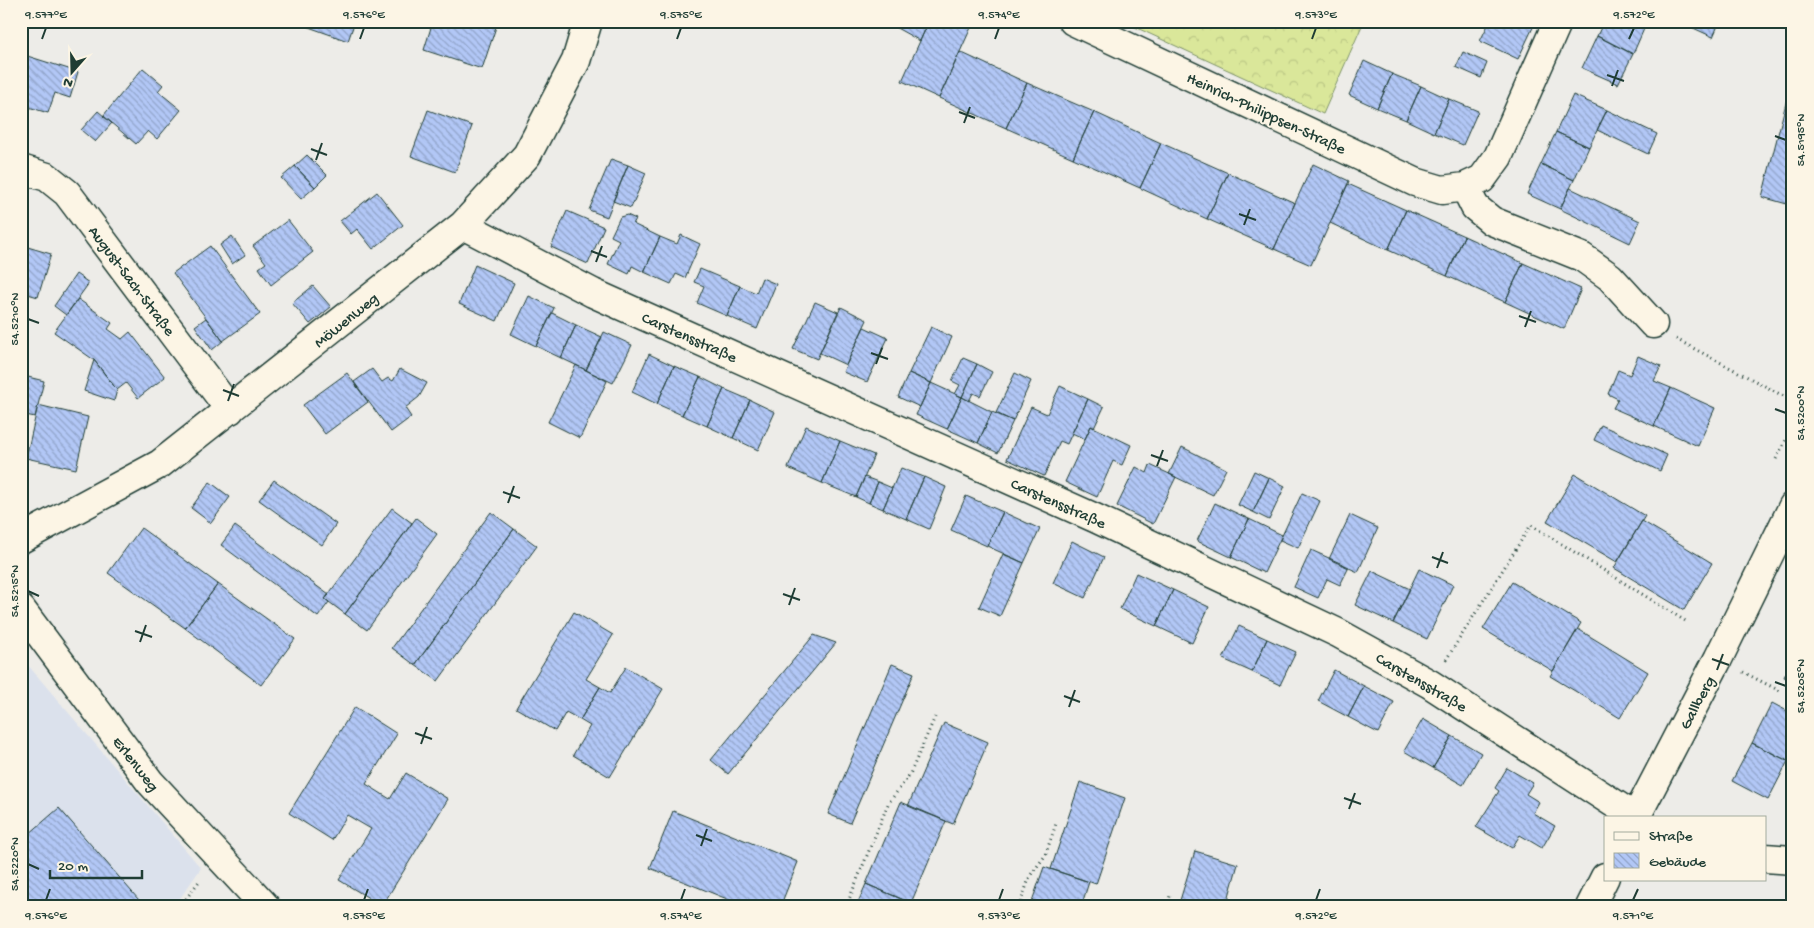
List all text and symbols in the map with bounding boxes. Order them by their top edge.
text: 9.577°E [24,9,67,23]
text: 9.576°E [342,9,385,23]
text: 9.575°E [659,9,702,23]
text: 9.574°E [978,9,1020,23]
text: 9.573°E [1294,9,1337,23]
text: 9.572°E [1612,9,1655,23]
north arrow [48,48,98,98]
street label: Heinrich-Philippsen-Straße [1183,70,1349,161]
text: N [61,72,76,91]
text: 54.5195°N [1795,114,1809,166]
street label: August-Sach-Straße [83,223,178,341]
street label: Möwenweg [311,290,383,353]
text: 54.5210°N [9,292,23,345]
street label: Carstensstraße [638,310,740,369]
text: 54.5200°N [1795,385,1809,440]
street label: Carstensstraße [1007,476,1109,535]
text: 54.5215°N [9,565,23,617]
street label: Carstensstraße [1371,650,1470,718]
text: 54.5205°N [1795,659,1809,713]
street label: Gallberg [1677,674,1721,733]
street label: Erlenweg [107,734,162,797]
legend [1604,816,1766,880]
text: Straße [1649,828,1693,846]
text: 54.5220°N [9,837,23,891]
scale bar [50,848,142,880]
text: Gebäude [1649,854,1706,872]
text: 20 m [58,858,88,876]
text: 9.576°E [24,910,67,924]
text: 9.575°E [342,910,385,924]
text: 9.574°E [660,910,702,924]
text: 9.573°E [977,910,1020,924]
text: 9.572°E [1294,910,1337,924]
text: 9.571°E [1612,910,1654,924]

